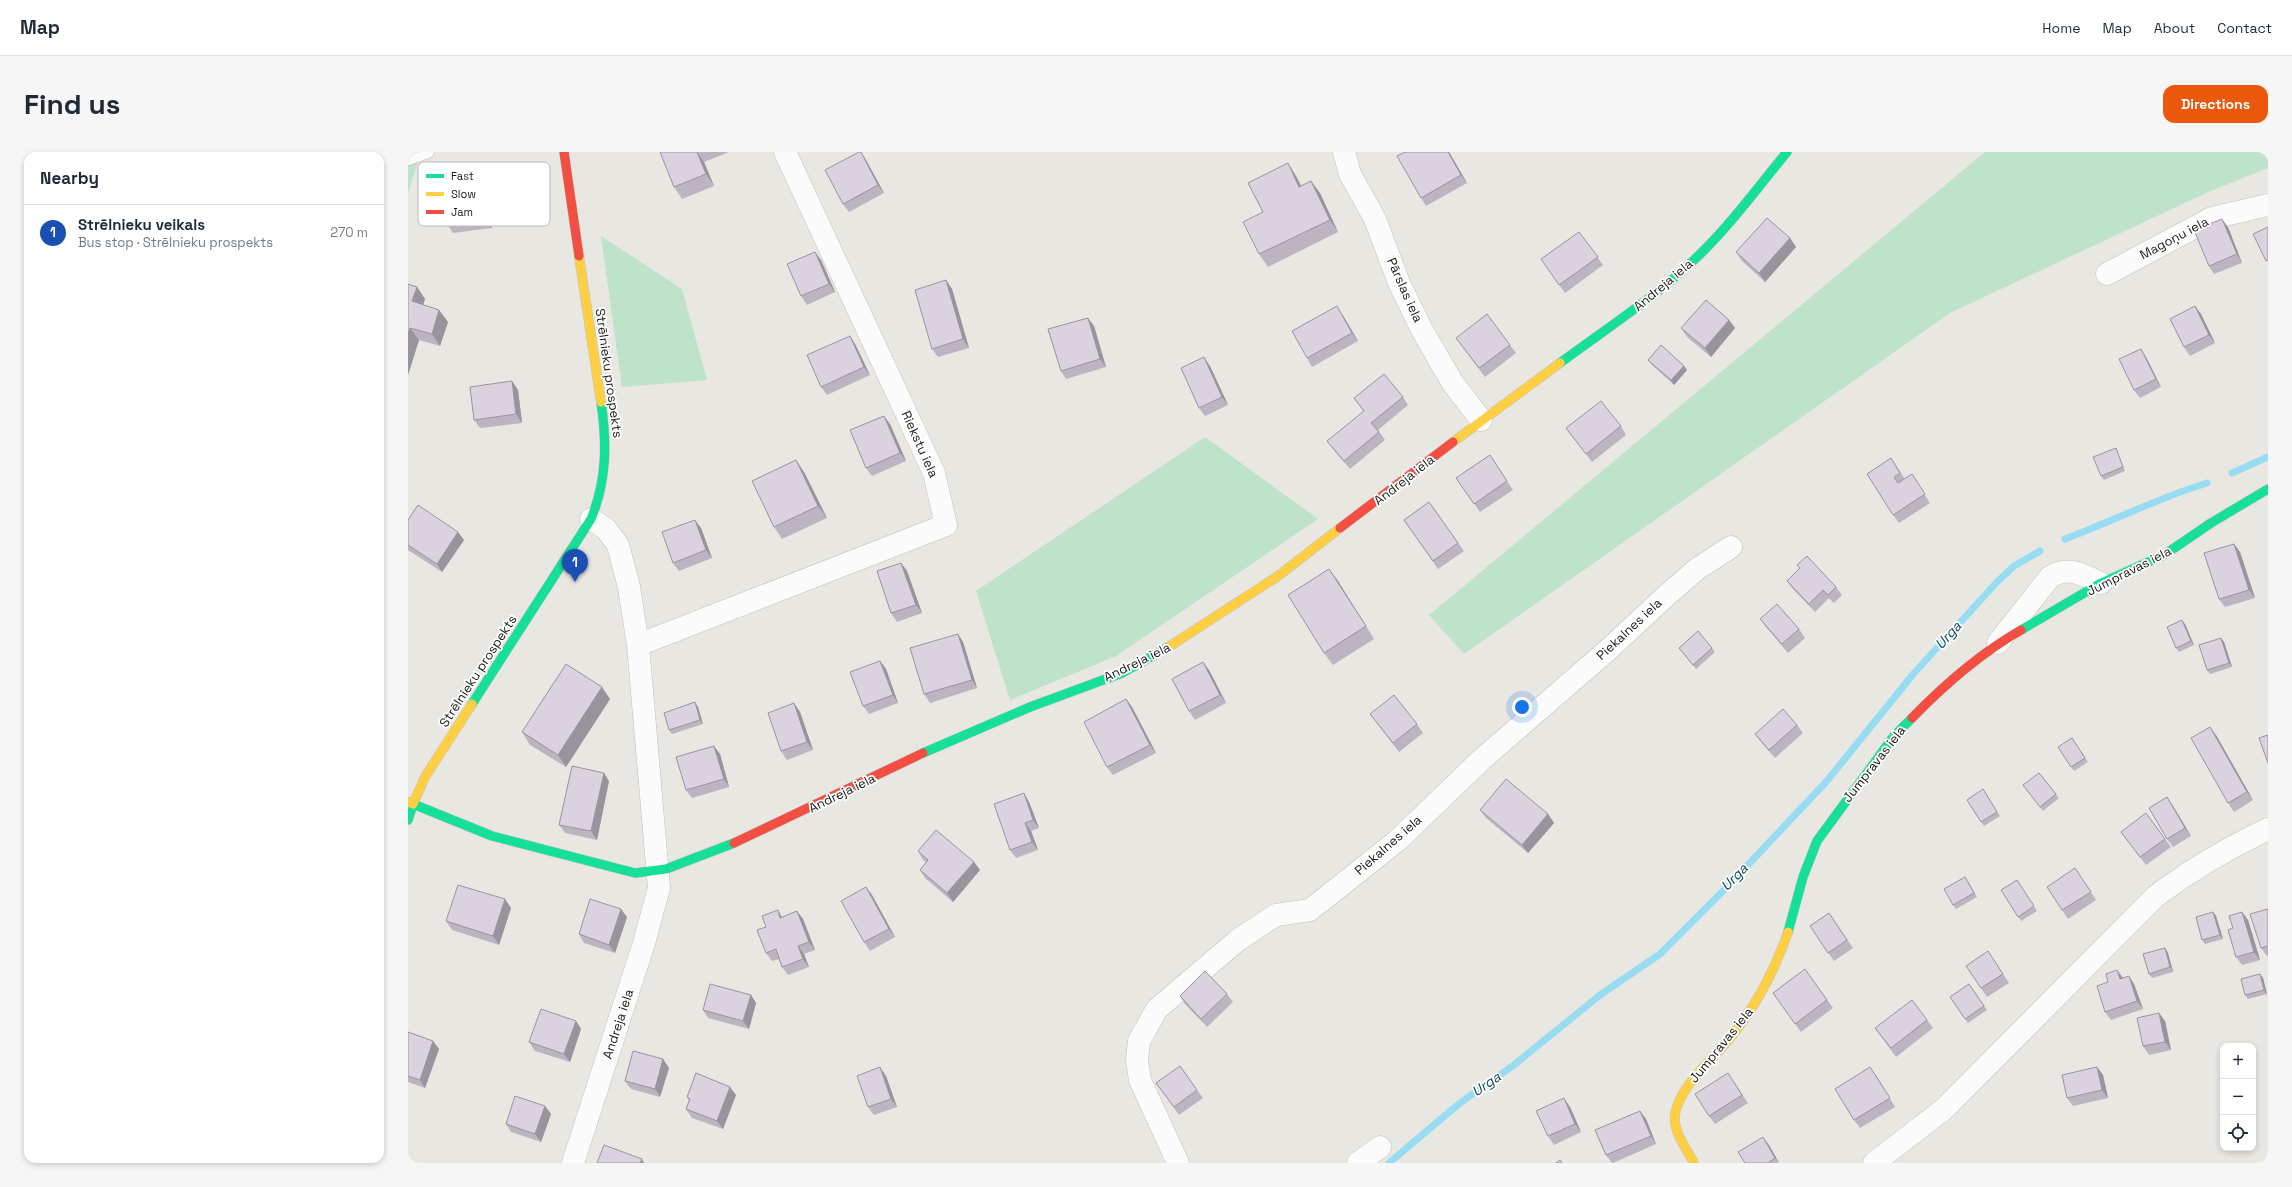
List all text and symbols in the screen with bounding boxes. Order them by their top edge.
text: Map [20,15,60,40]
text: Home [2042,19,2080,37]
text: Map [2102,19,2132,37]
text: About [2154,19,2195,37]
text: Contact [2217,19,2272,37]
button: Directions [2163,85,2268,123]
text: Find us [24,86,121,122]
legend [418,162,550,226]
text: Nearby [40,167,99,189]
text: Fast [451,169,474,183]
text: Slow [451,187,476,201]
text: Jam [451,205,473,219]
street label: Magoņu iela [2137,212,2212,263]
text: Strēlnieku veikals [78,215,205,234]
text: 1 [50,224,56,241]
text: 270 m [330,224,368,241]
text: Bus stop · Strēlnieku prospekts [78,234,273,251]
street label: Pārslas iela [1383,255,1427,325]
street label: Andreja iela [1630,255,1697,315]
street label: Strēlnieku prospekts [592,307,627,439]
street label: Riekstu iela [898,408,943,481]
street label: Andreja iela [1370,451,1438,509]
street label: Jumpravas iela [2084,542,2175,600]
pin: 1 [562,549,588,582]
street label: Piekalnes iela [1593,594,1666,664]
street label: Strēlnieku prospekts [435,612,521,730]
water label: Urga [1931,617,1966,653]
street label: Andreja iela [1101,638,1174,686]
your location [1512,697,1532,717]
street label: Jumpravas iela [1839,722,1910,806]
street label: Andreja iela [806,769,879,817]
street label: Piekalnes iela [1351,811,1426,879]
water label: Urga [1717,859,1752,895]
street label: Andreja iela [599,986,637,1061]
street label: Jumpravas iela [1685,1003,1757,1086]
map controls [2220,1043,2256,1151]
button: + [2220,1043,2256,1079]
water label: Urga [1468,1067,1505,1100]
button: − [2220,1079,2256,1115]
button: locate [2220,1115,2256,1151]

